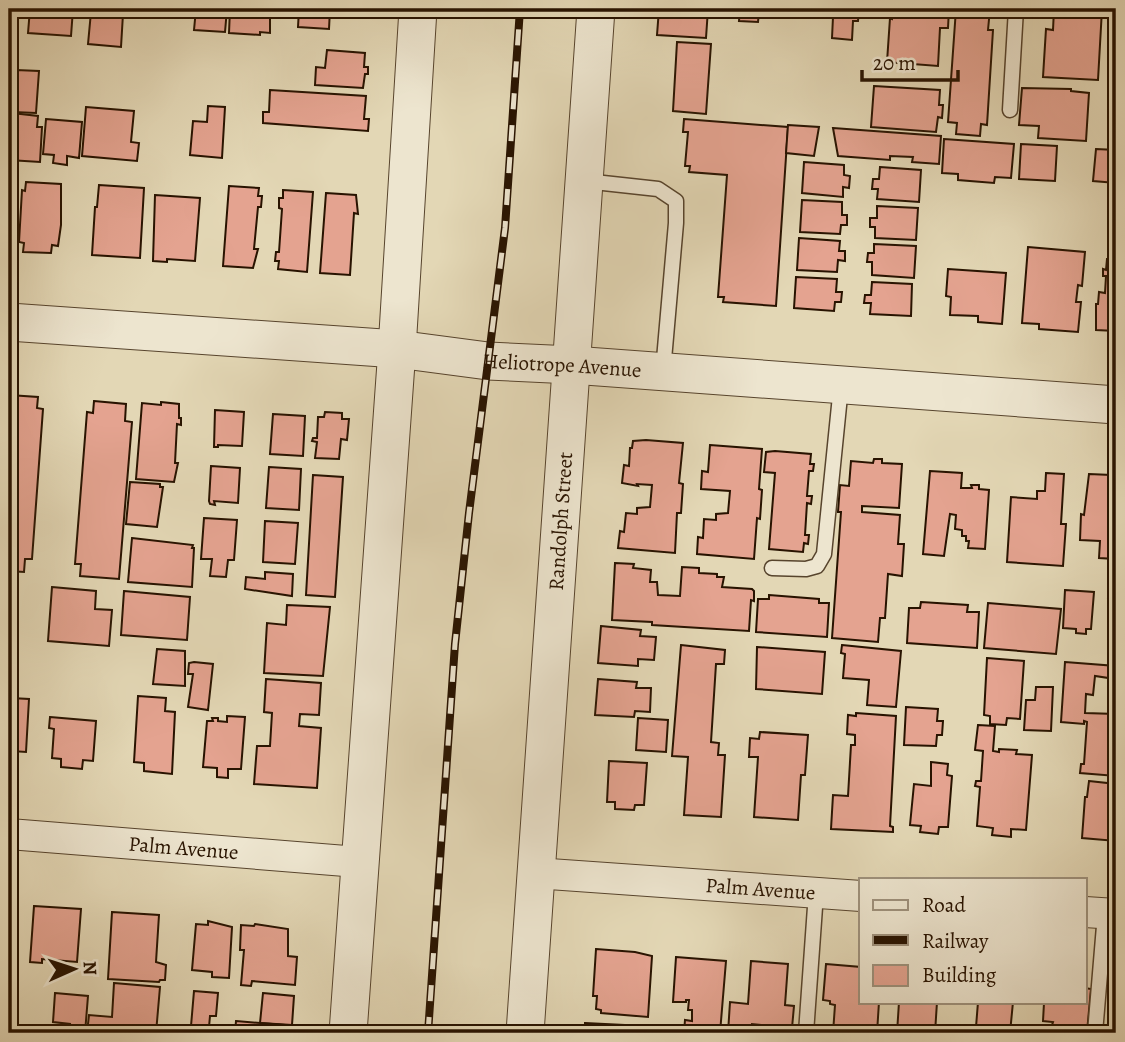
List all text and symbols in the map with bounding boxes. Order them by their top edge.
scale bar [862,38,959,82]
text: 20 m [873,49,916,77]
street label: Heliotrope Avenue [482,347,642,384]
street label: Randolph Street [542,451,579,591]
street label: Palm Avenue [127,830,240,866]
street label: Palm Avenue [704,871,816,907]
legend [859,878,1086,1004]
text: Road [922,891,966,919]
text: Railway [922,927,989,955]
north arrow [38,934,108,1004]
text: N [77,961,103,976]
text: Building [922,961,997,989]

